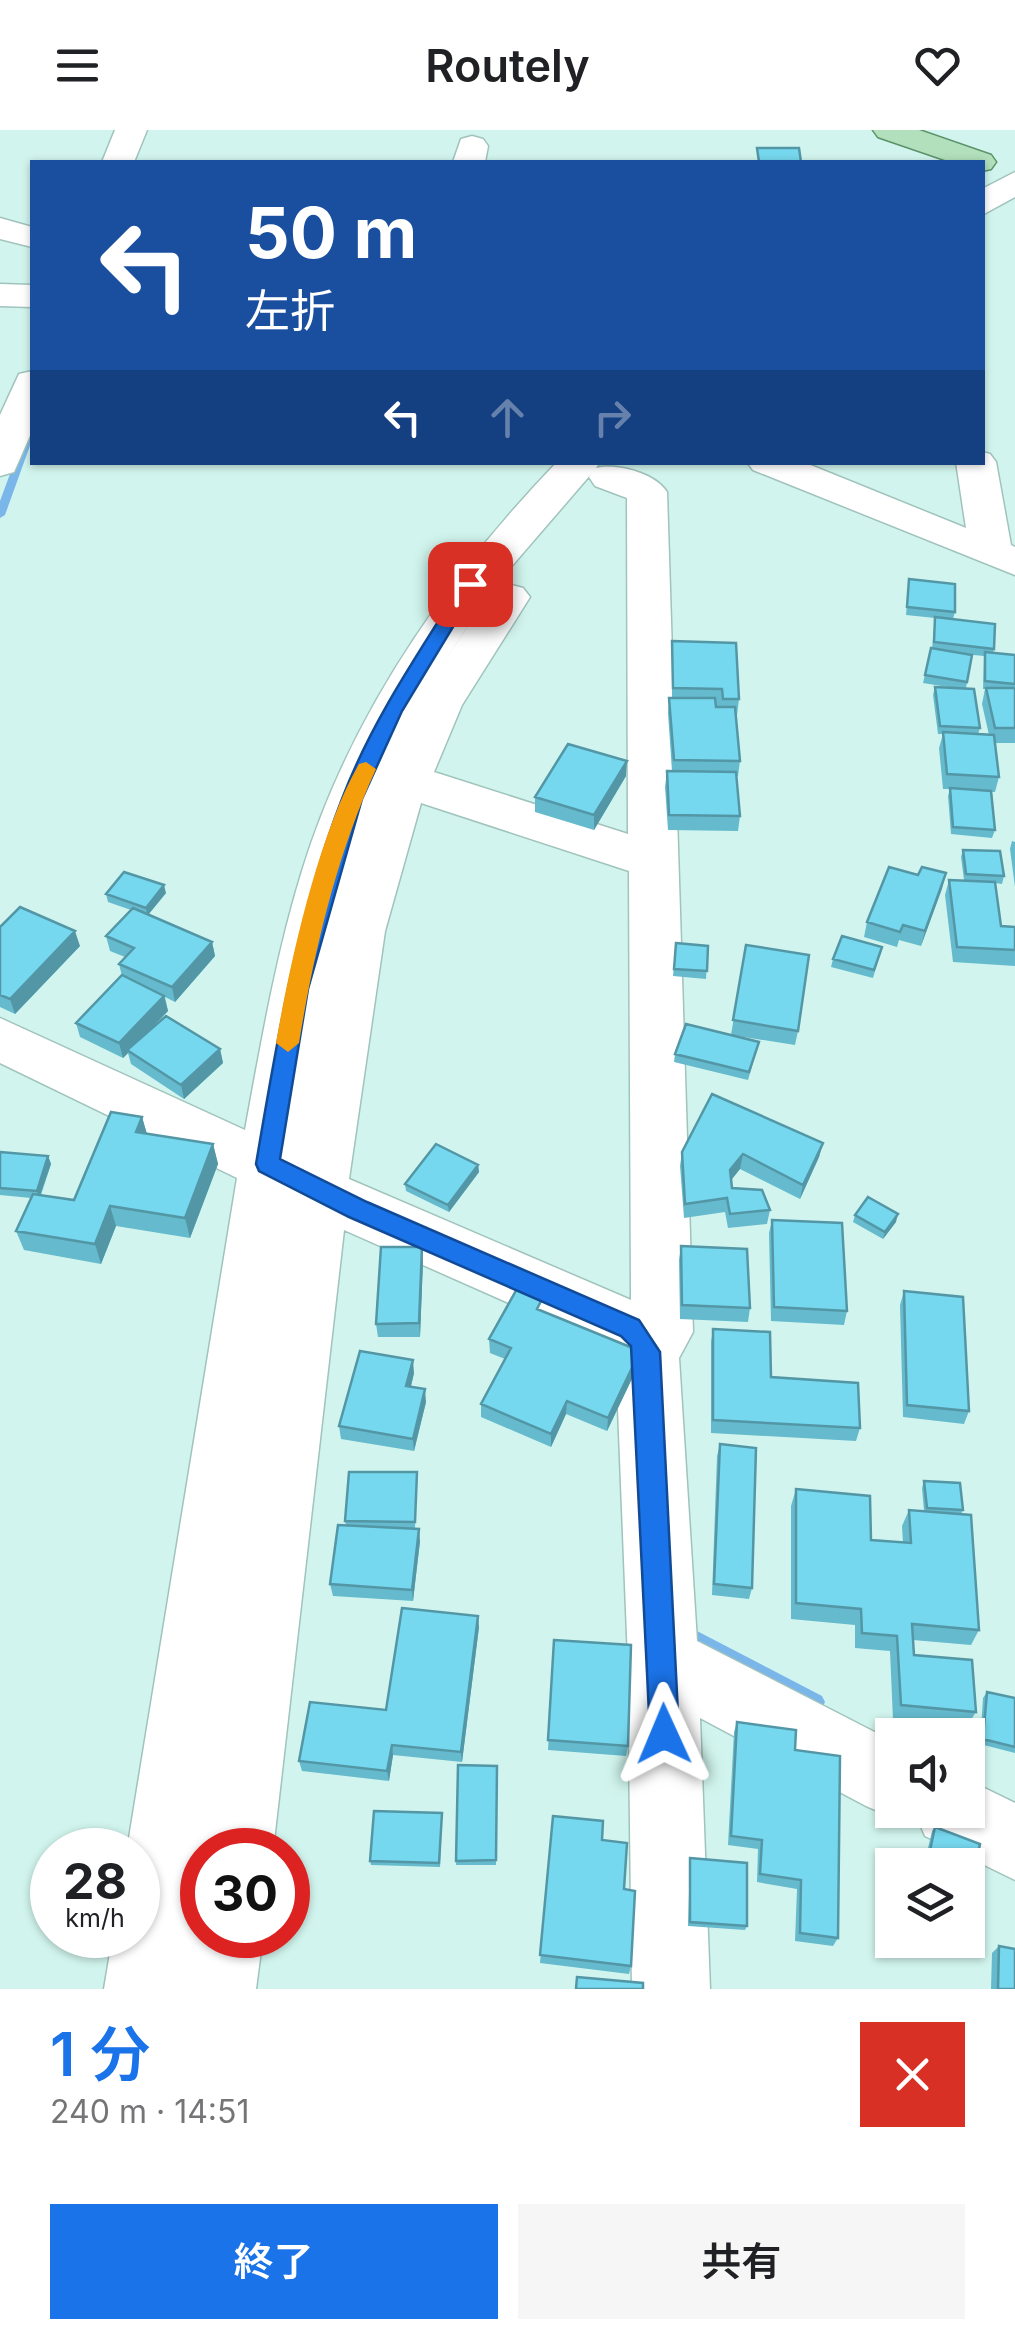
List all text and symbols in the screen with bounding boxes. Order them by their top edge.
icon: menu [50,38,105,93]
text: Routely [425,38,590,93]
icon: heart [910,38,965,93]
text: 50 m [245,190,417,275]
icon: left [80,200,210,330]
text: 左折 [245,283,335,338]
icon: left [375,390,430,445]
icon: ahead [480,390,535,445]
icon: right [585,390,640,445]
pin [428,542,513,627]
icon: arrive [443,557,498,612]
position arrow [612,1682,716,1786]
map controls [875,1718,985,1958]
button: sound [875,1718,985,1828]
speed limit sign: 30 [180,1828,310,1958]
button: layers [875,1848,985,1958]
text: 28 [63,1851,127,1911]
text: km/h [65,1903,125,1933]
text: 1 分 [50,2018,151,2090]
button: close [860,2022,965,2127]
text: 240 m · 14:51 [50,2092,250,2131]
button: 終了 [50,2204,498,2319]
button: 共有 [518,2204,965,2319]

